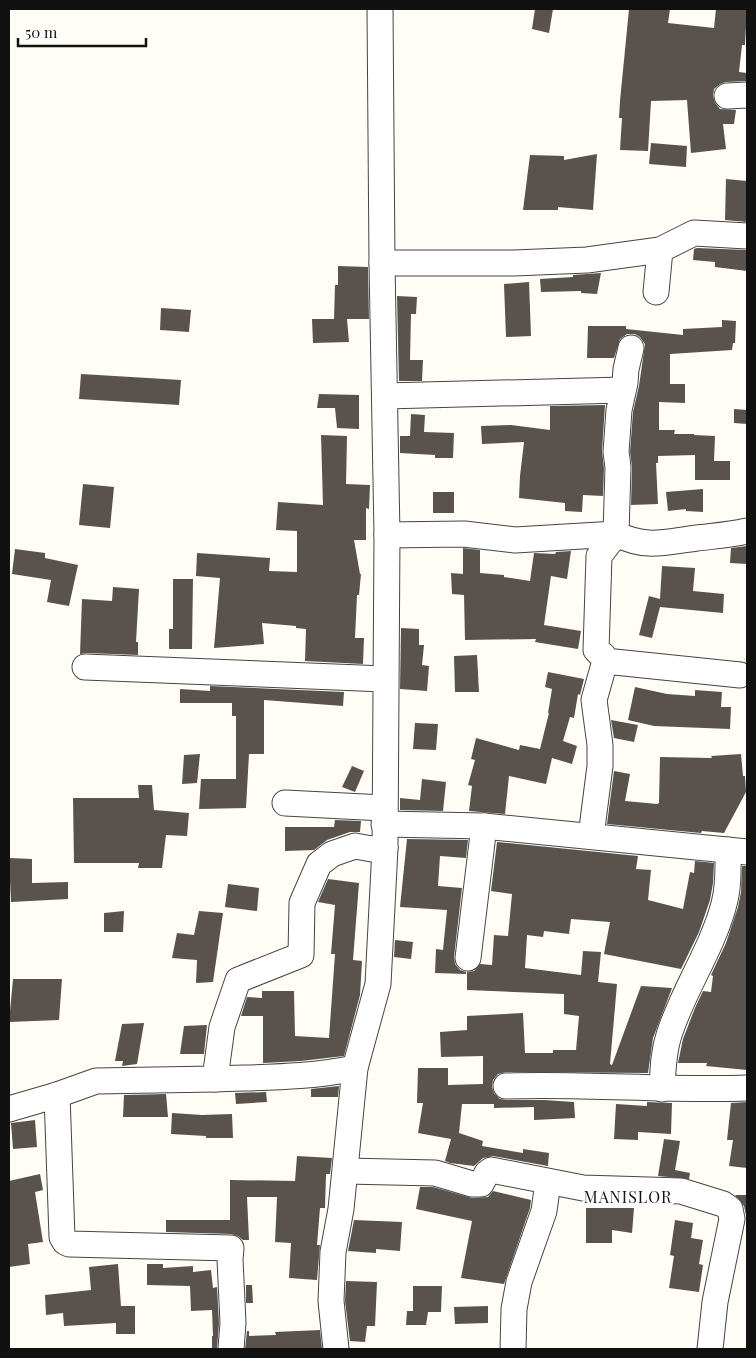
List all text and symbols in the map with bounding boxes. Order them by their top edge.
scale bar [18,15,145,47]
text: 50 m [25,22,58,42]
district label: MANISLOR [584,1186,672,1207]

